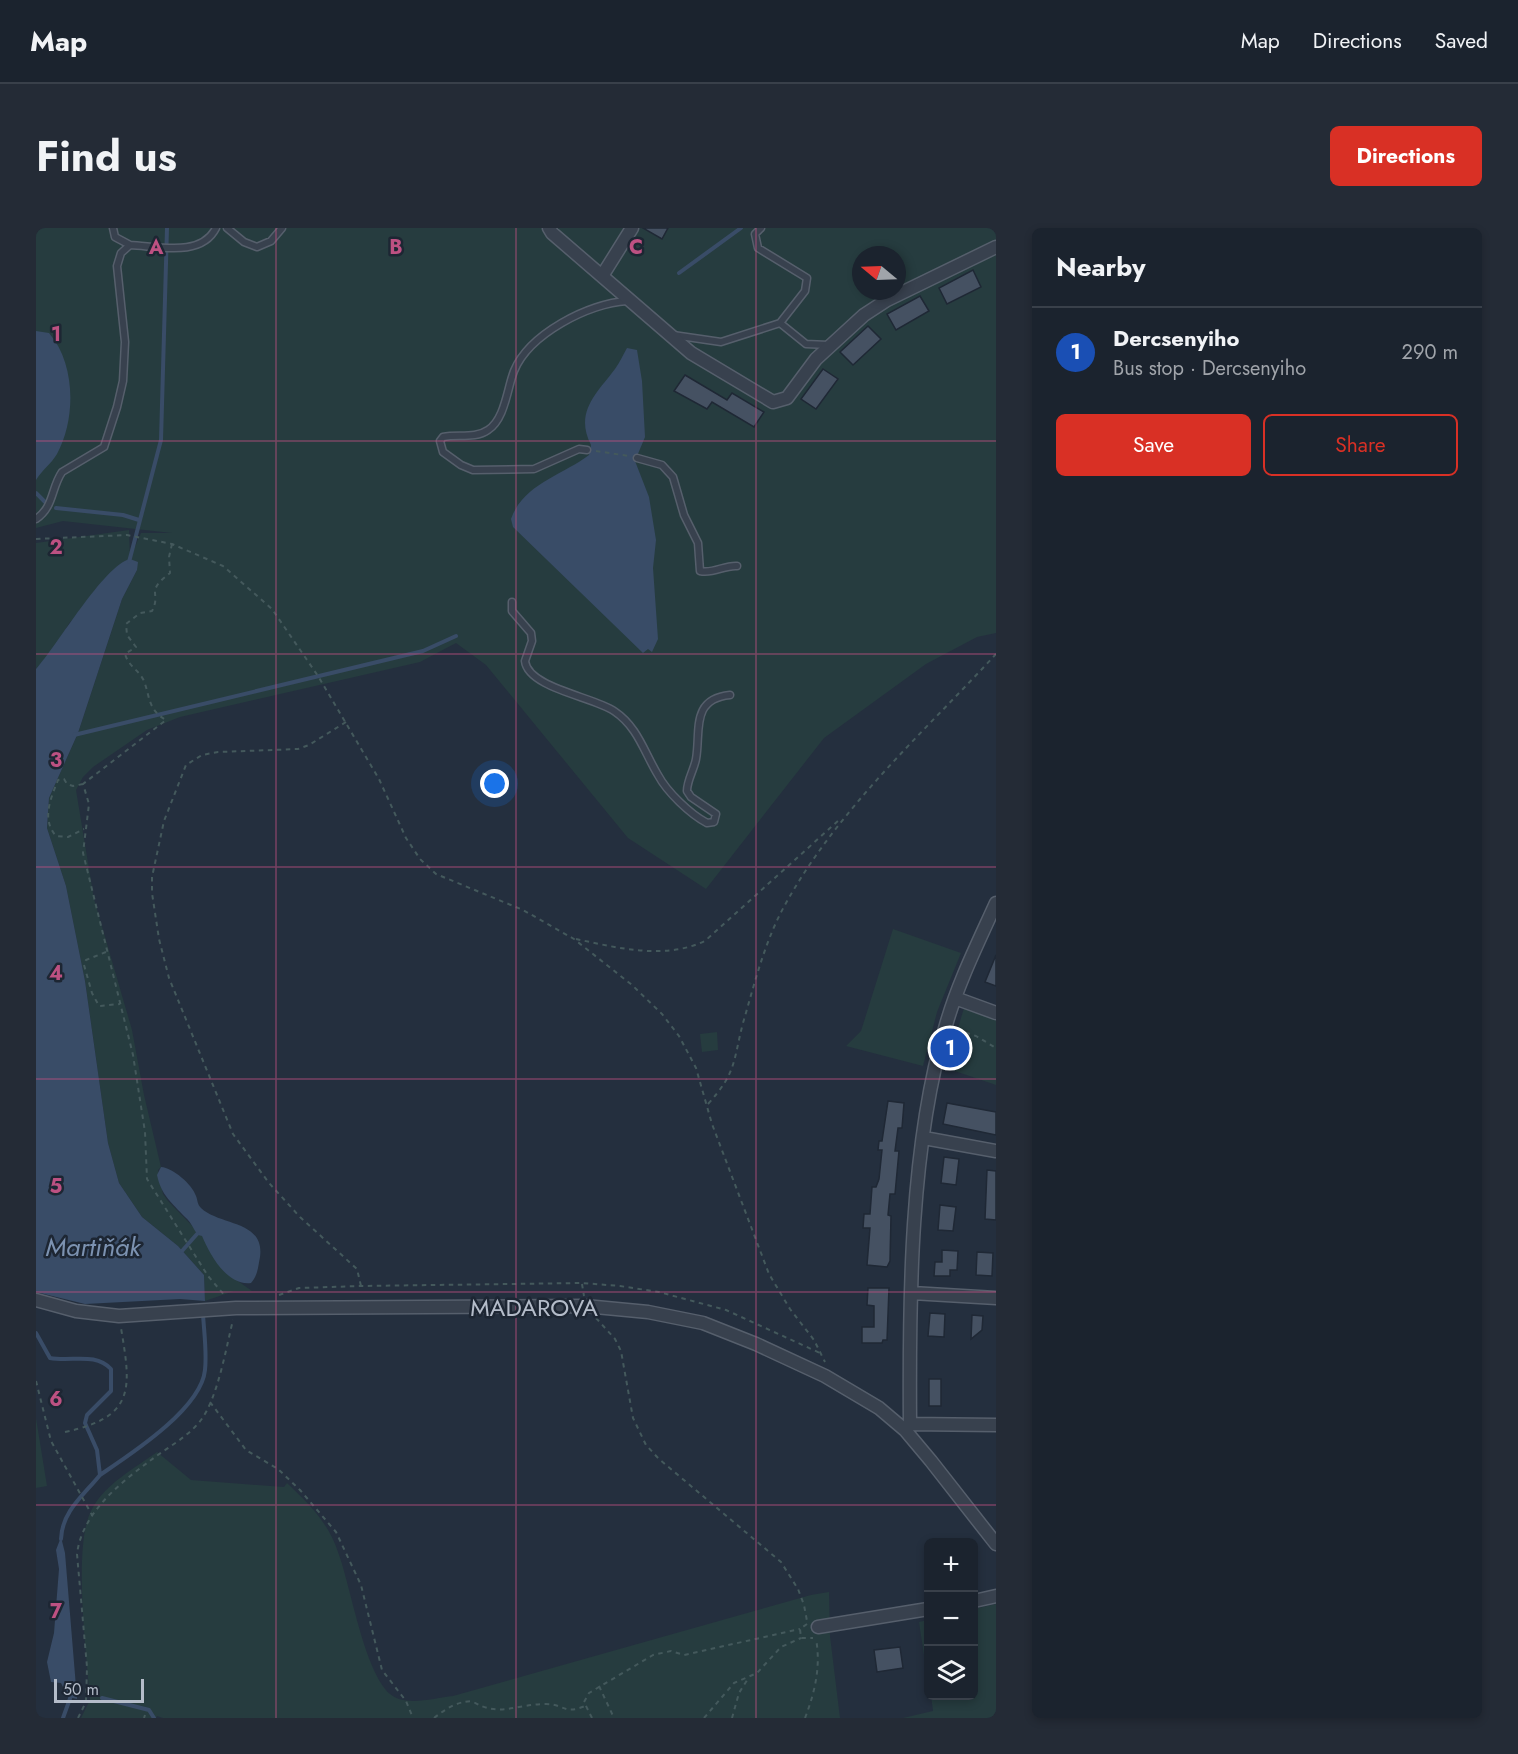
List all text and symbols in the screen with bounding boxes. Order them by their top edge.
text: Map [30,21,87,62]
text: Map [1241,26,1280,56]
text: Directions [1313,26,1402,56]
text: Saved [1435,26,1488,56]
text: Find us [36,126,177,187]
button: Directions [1330,126,1482,186]
text: A [148,233,164,262]
text: B [389,233,403,262]
text: C [629,233,643,262]
north arrow [852,246,906,300]
text: Nearby [1056,248,1145,286]
text: 1 [51,320,61,349]
text: Dercsenyiho [1113,322,1240,354]
text: 1 [1070,338,1081,367]
text: 290 m [1402,338,1458,367]
text: Bus stop · Dercsenyiho [1113,354,1306,383]
button: Save [1056,414,1251,476]
button: Share [1263,414,1458,476]
text: 2 [49,533,63,562]
text: 3 [50,746,62,775]
your location [480,769,509,798]
text: 4 [49,959,63,988]
pin: 1 [930,1026,970,1070]
text: 5 [50,1172,63,1201]
water label: Martiňák [46,1228,142,1266]
street label: MADAROVA [470,1290,598,1325]
text: 6 [49,1385,63,1414]
map controls [924,1538,978,1700]
button: + [924,1538,978,1592]
button: − [924,1592,978,1646]
text: 7 [50,1597,63,1626]
button: layers [924,1646,978,1700]
scale bar [54,1676,144,1704]
text: 50 m [63,1678,99,1701]

